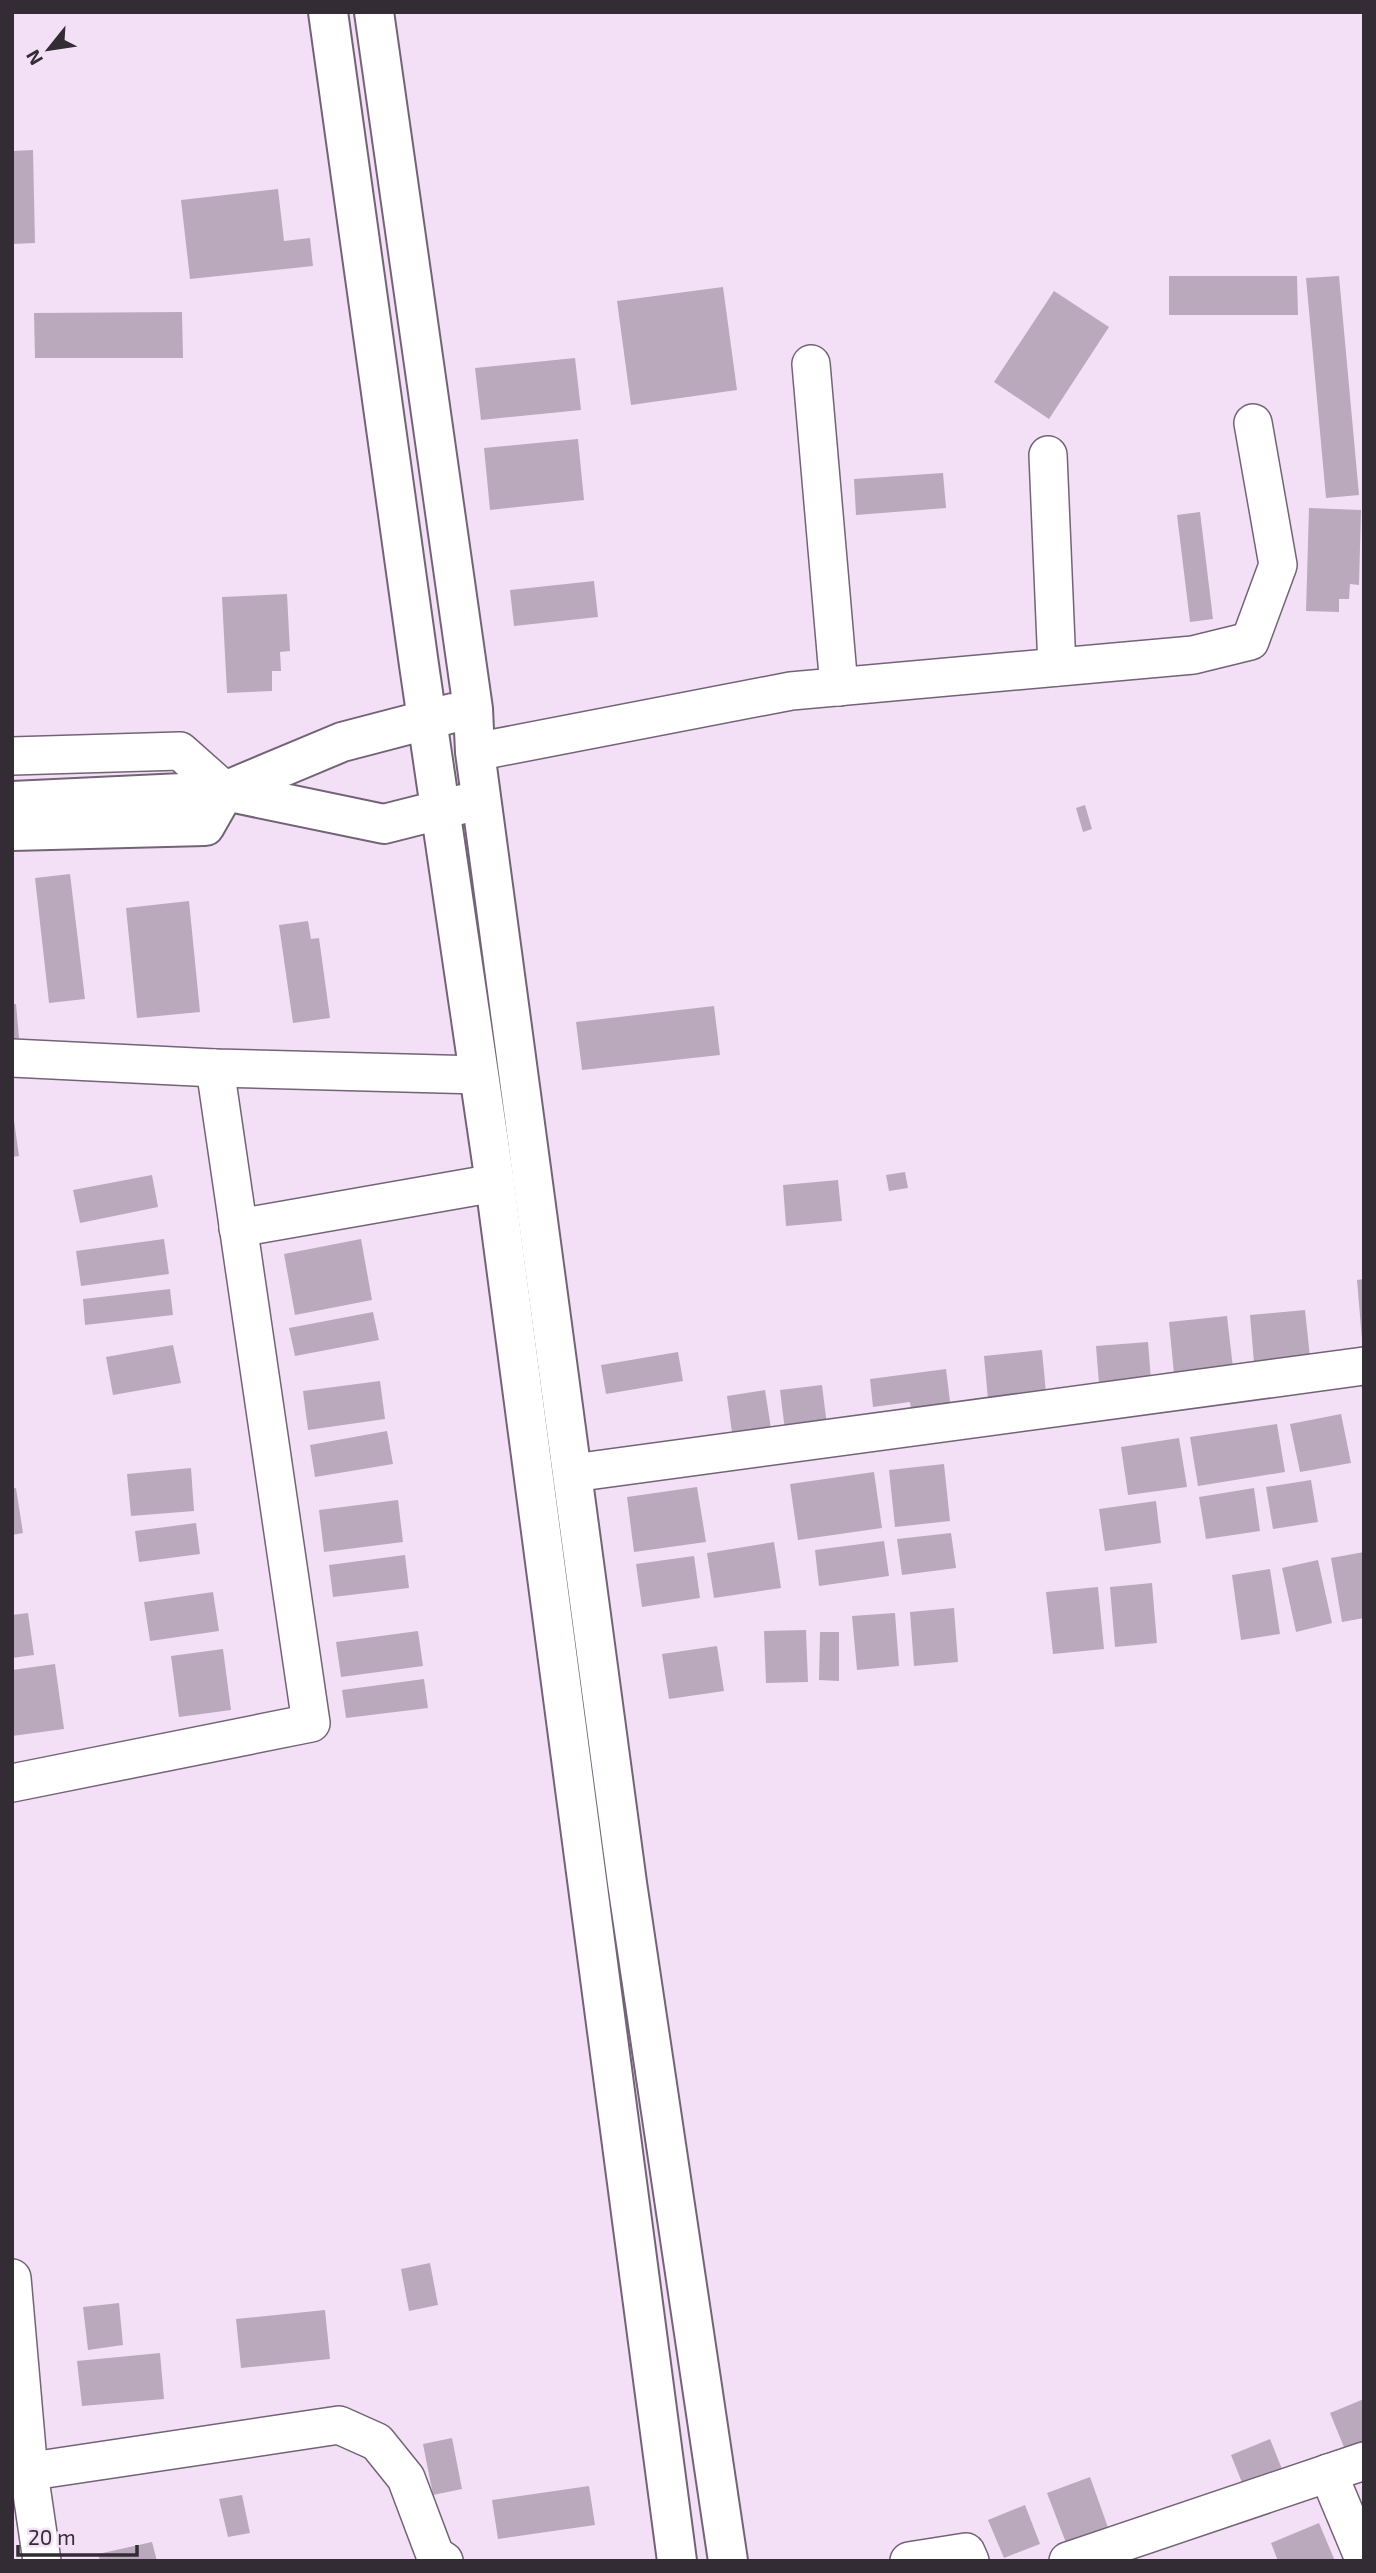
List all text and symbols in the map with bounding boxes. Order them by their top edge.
north arrow [14,14,84,84]
text: N [20,46,47,69]
scale bar [18,2514,136,2558]
text: 20 m [28,2524,76,2549]

